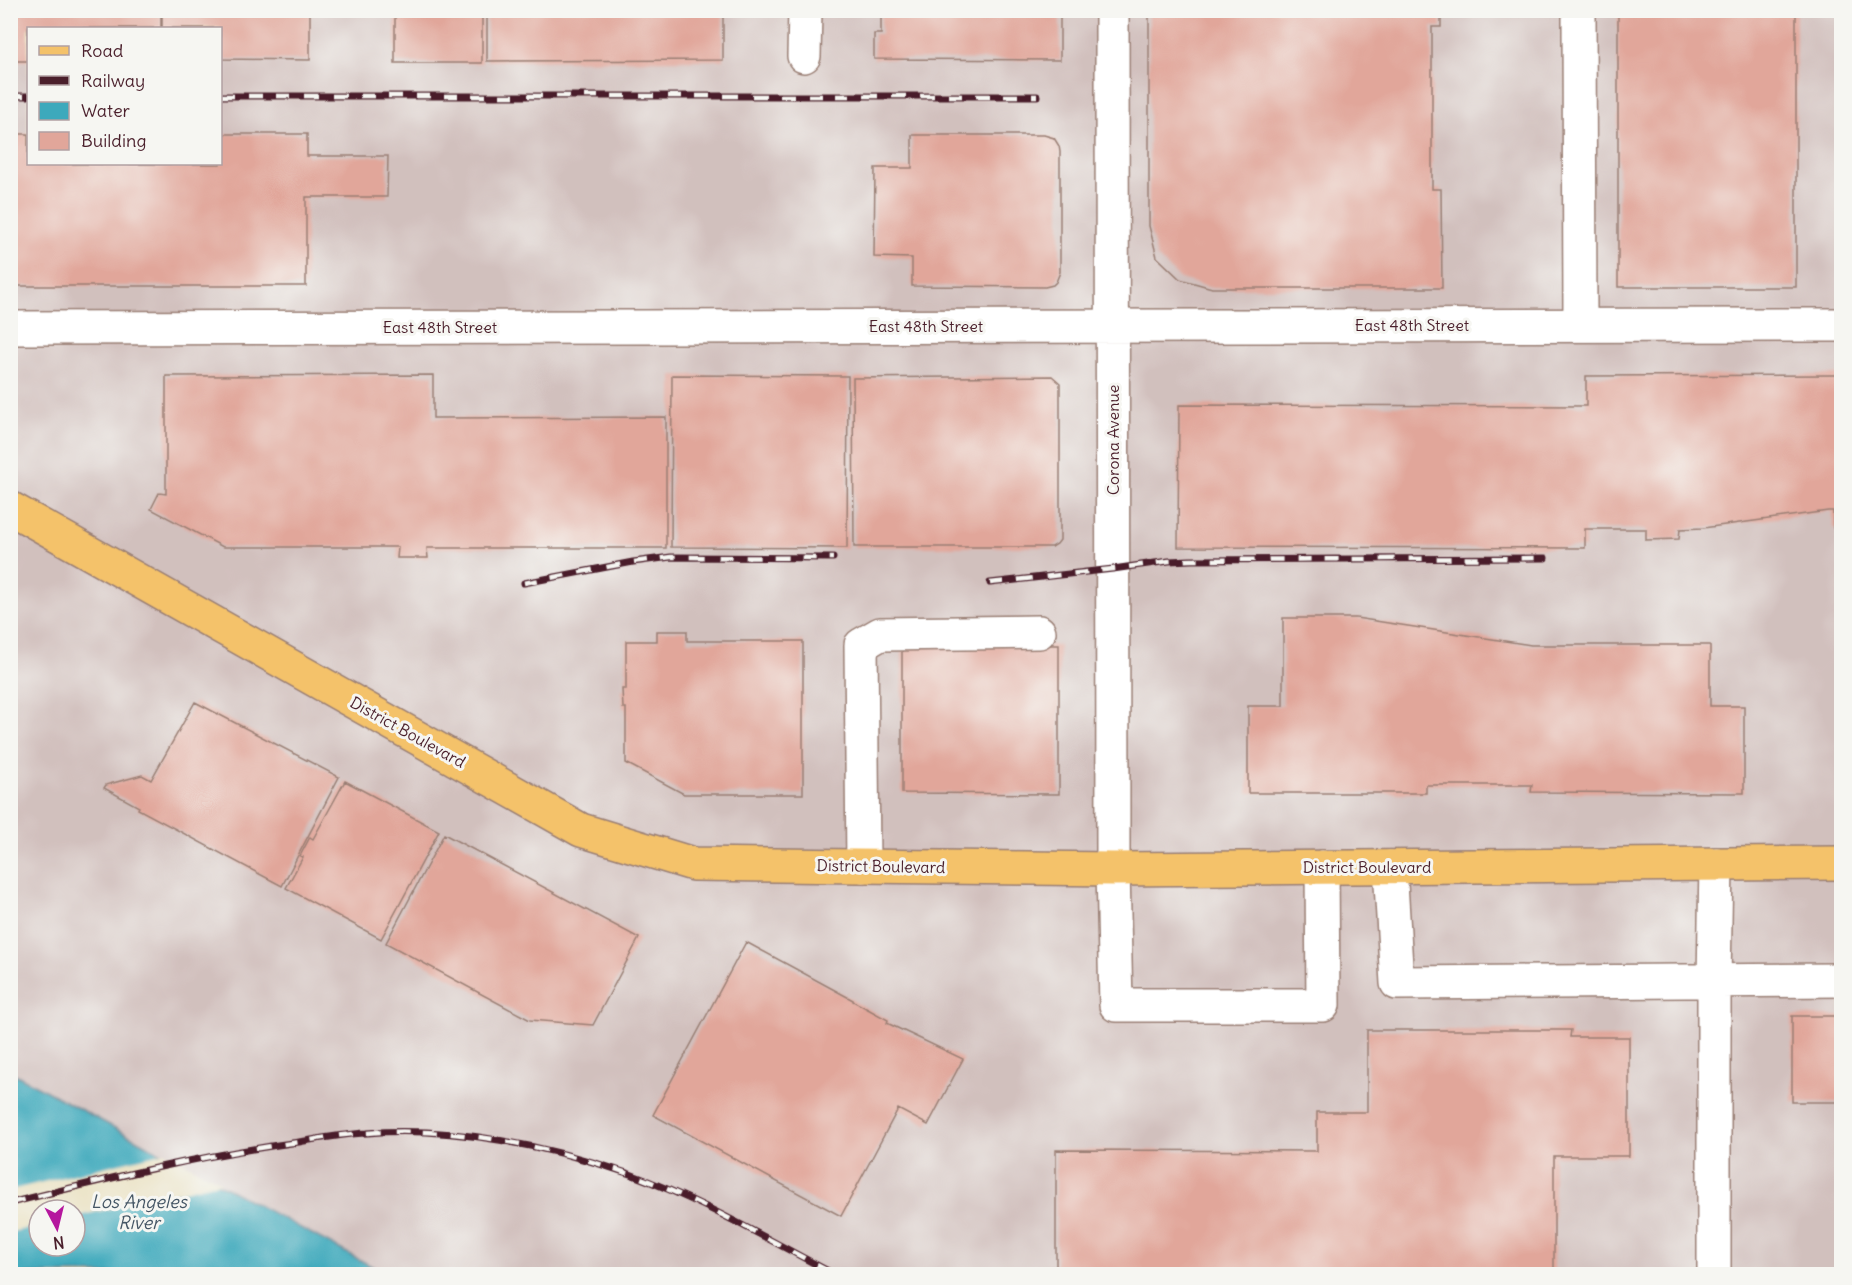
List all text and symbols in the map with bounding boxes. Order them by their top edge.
legend [27,27,222,165]
text: Road [81,39,124,62]
text: Railway [81,69,145,92]
text: Water [81,99,131,122]
text: Building [81,129,146,152]
street label: East 48th Street [1355,315,1470,335]
street label: East 48th Street [869,316,984,336]
street label: East 48th Street [383,317,498,337]
street label: Corona Avenue [1103,385,1123,495]
street label: District Boulevard [347,692,469,772]
street label: District Boulevard [816,855,946,877]
street label: District Boulevard [1303,857,1431,877]
water label: Los Angeles River [91,1190,189,1234]
north arrow [27,1198,87,1258]
text: N [52,1232,66,1253]

